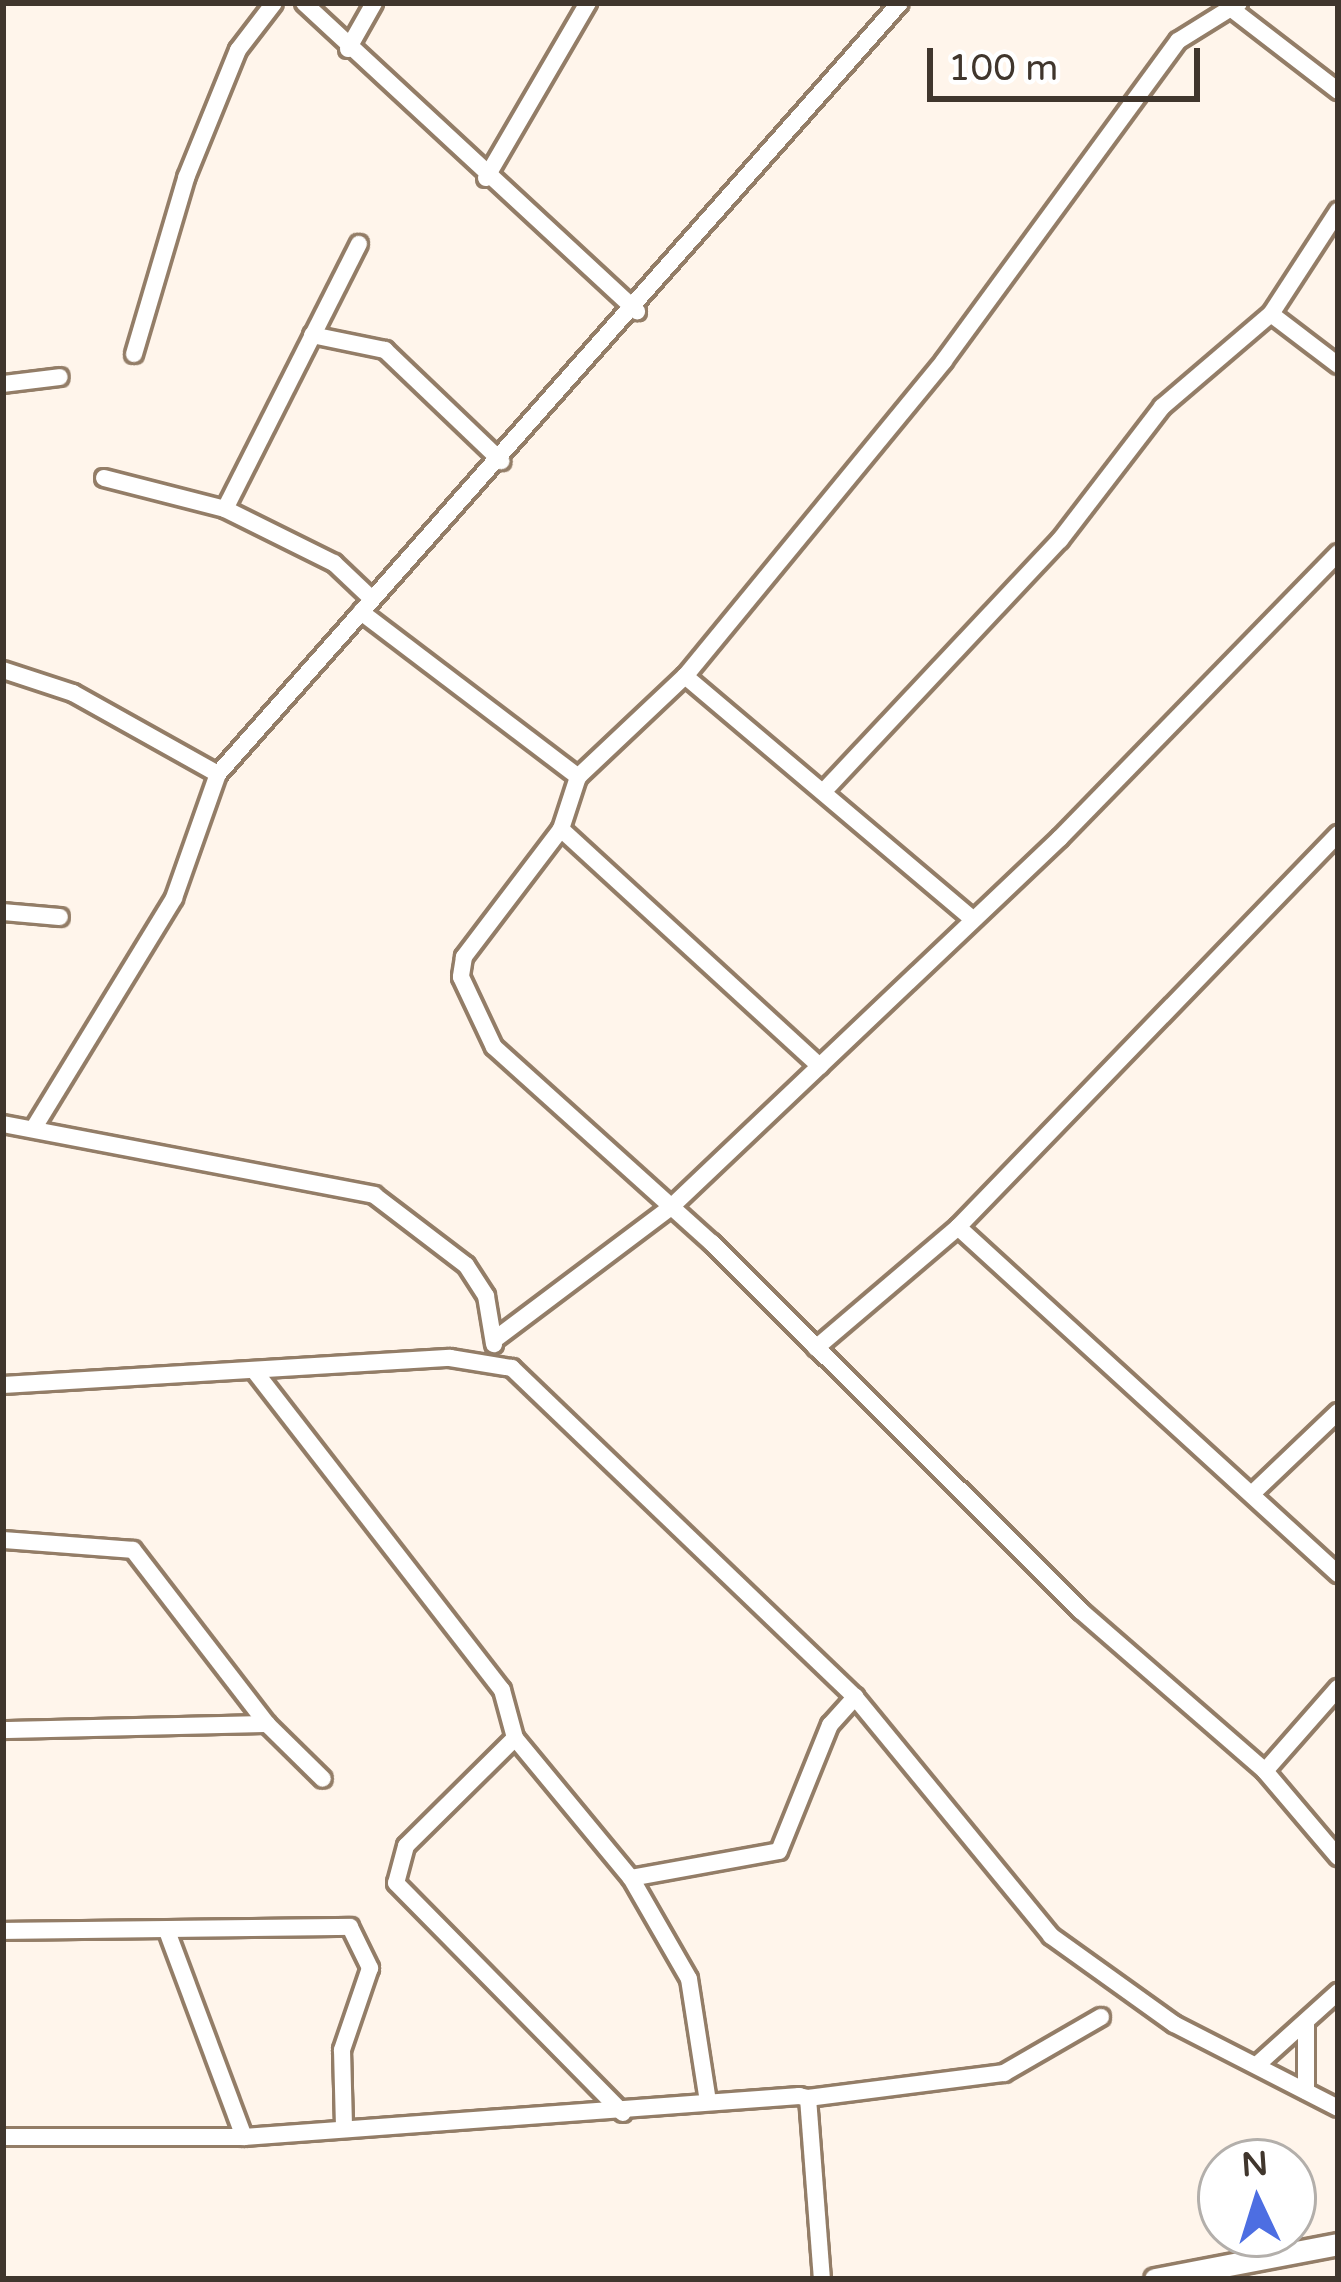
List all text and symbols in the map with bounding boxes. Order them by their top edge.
scale bar [933,24,1206,98]
text: 100 m [948,47,1058,90]
north arrow [1197,2138,1317,2258]
text: N [1240,2144,1269,2185]

